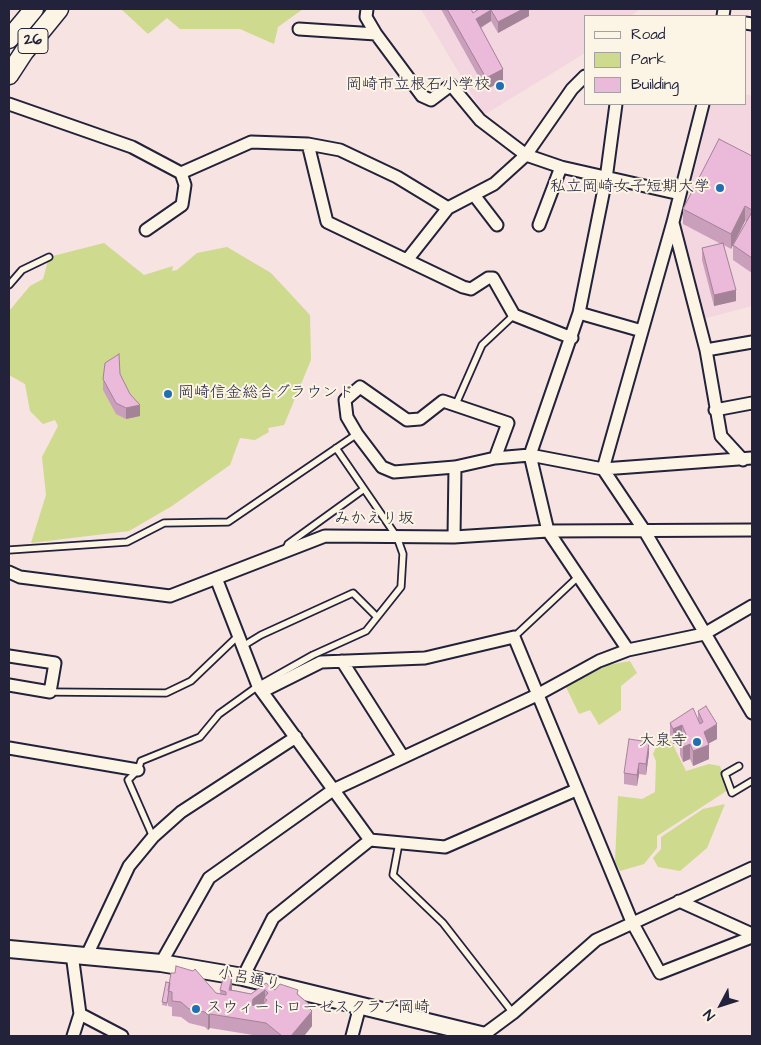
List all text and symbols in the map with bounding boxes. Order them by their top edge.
legend [584,15,746,105]
text: Road [631,24,665,45]
road number: 26 [18,28,48,54]
text: Park [631,49,666,70]
text: Building [631,74,679,95]
place label: 岡崎市立根石小学校 [346,76,490,96]
marker: 岡崎市立根石小学校 [494,80,506,92]
place label: 私立岡崎女子短期大学 [550,178,710,198]
marker: 私立岡崎女子短期大学 [714,182,726,194]
place label: 岡崎信金総合グラウンド [178,384,354,404]
marker: 岡崎信金総合グラウンド [162,388,174,400]
street label: みかえり坂 [334,510,414,530]
place label: 大泉寺 [639,732,687,752]
marker: 大泉寺 [691,736,703,748]
street label: 小呂通り [216,964,282,996]
north arrow [696,980,746,1030]
place label: スウィートローゼスクラブ岡崎 [206,999,430,1019]
marker: スウィートローゼスクラブ岡崎 [190,1003,202,1015]
text: N [699,1005,720,1024]

